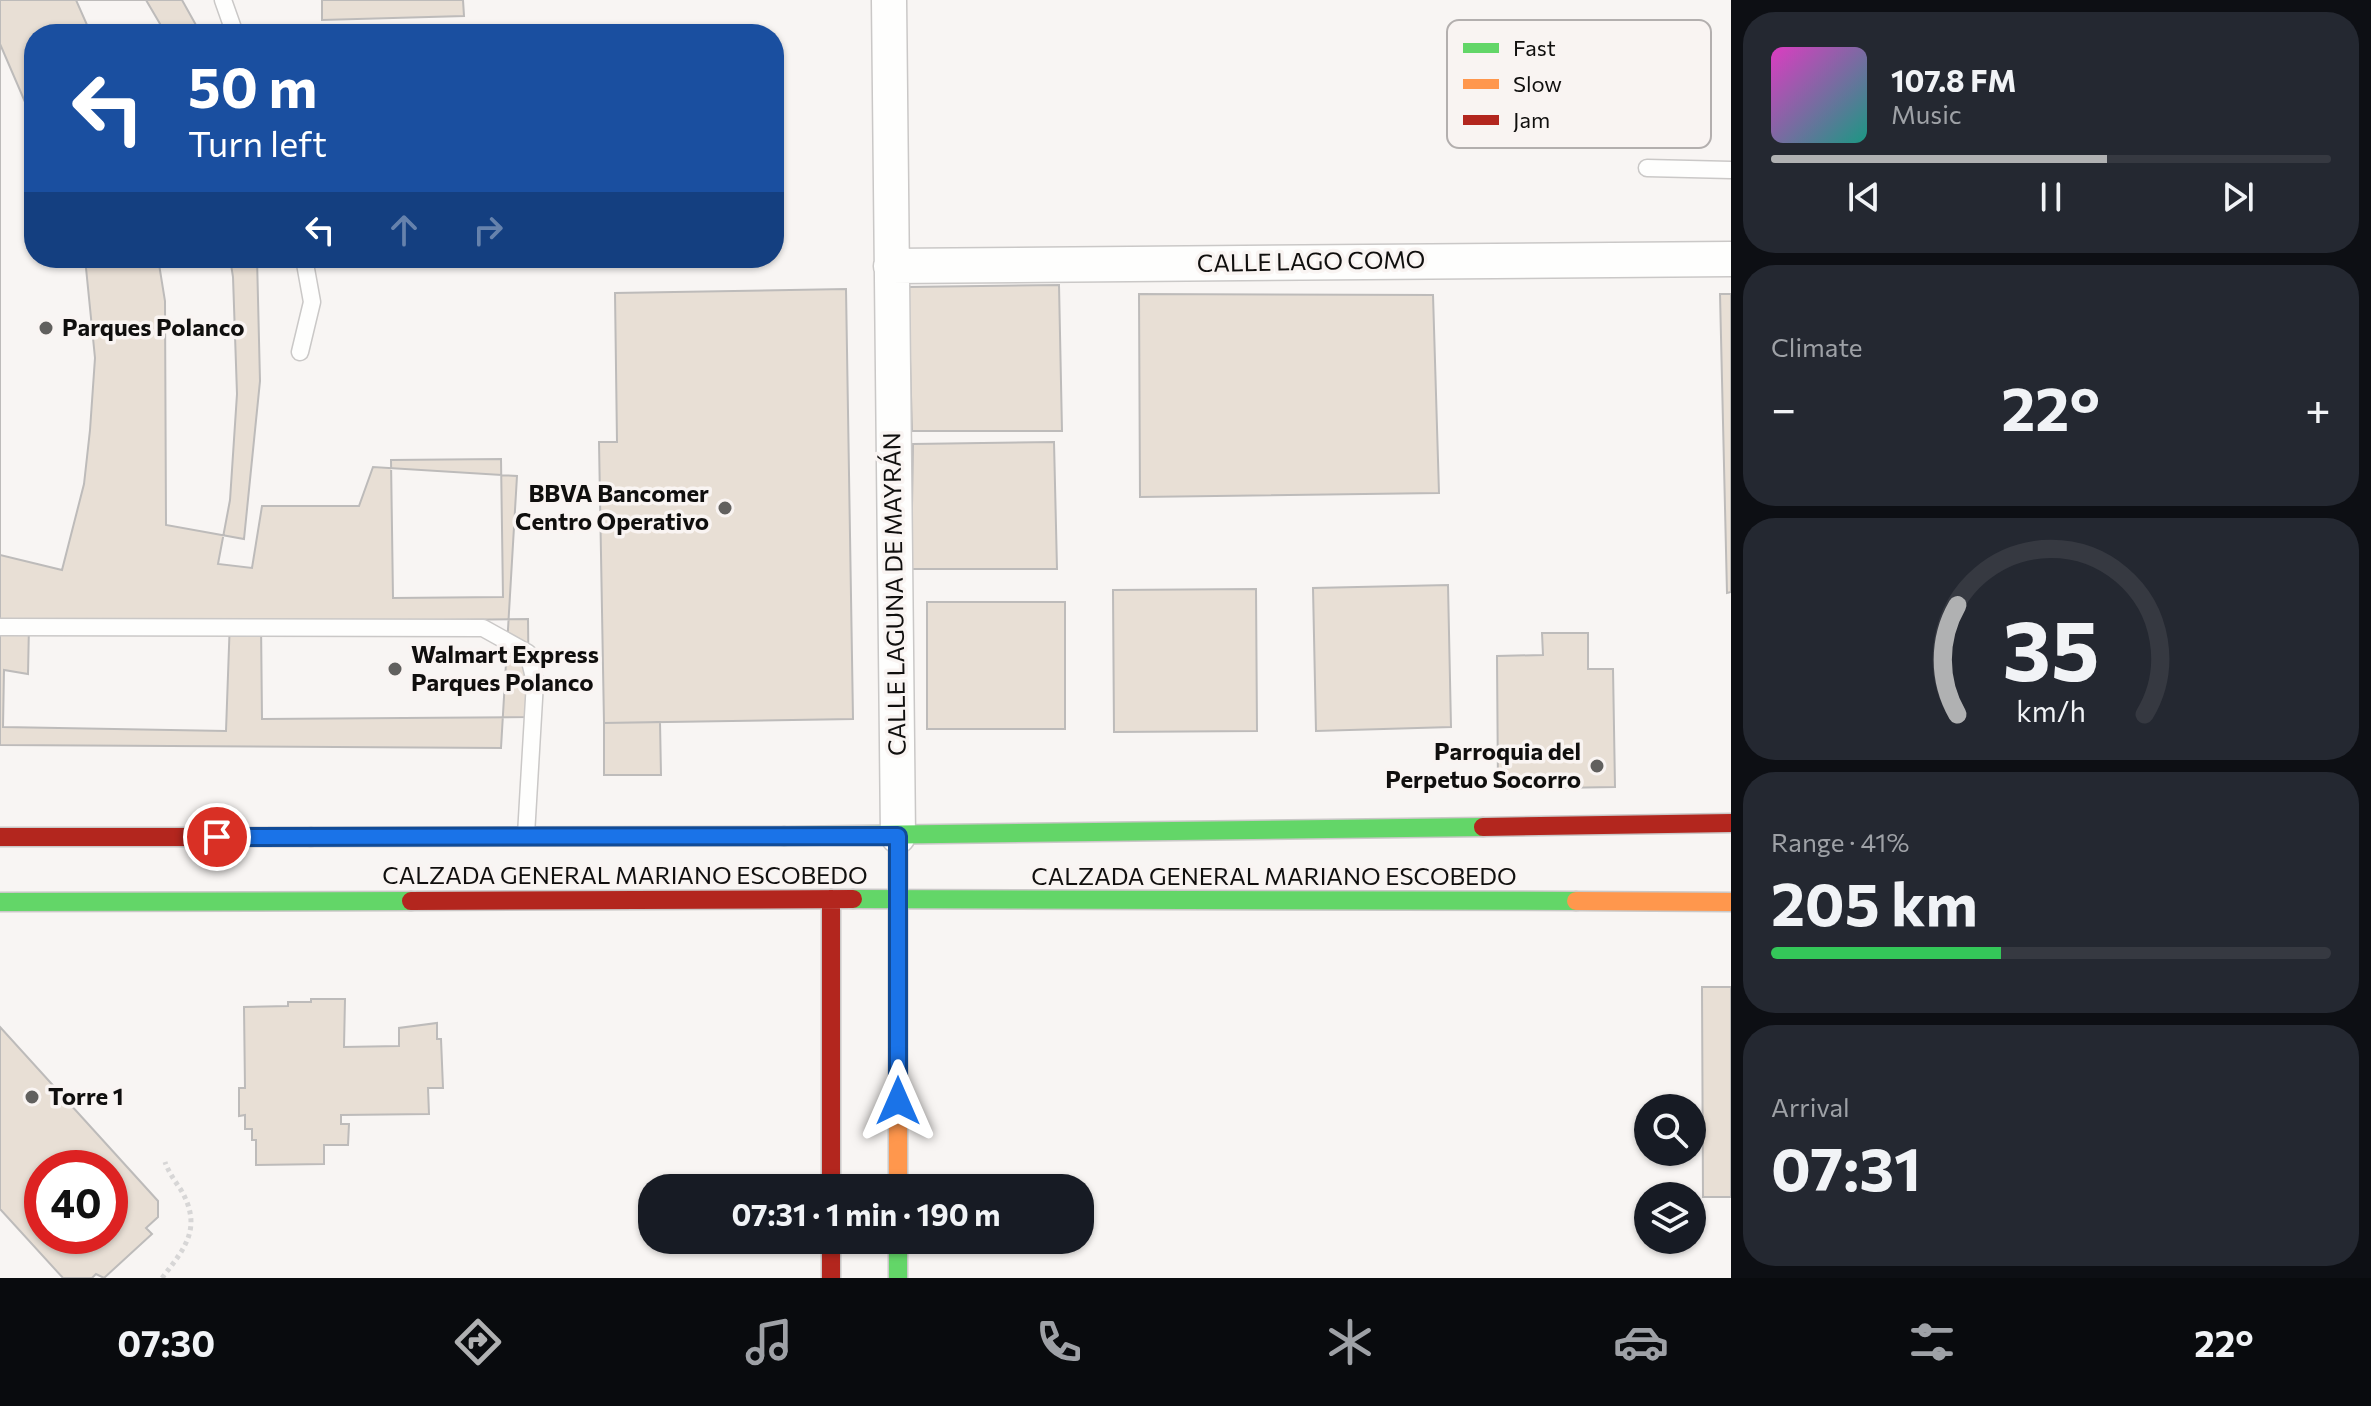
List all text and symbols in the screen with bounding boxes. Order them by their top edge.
legend [1447,20,1711,148]
text: Fast [1513,34,1556,61]
text: 50 m [188,51,317,120]
icon: left [56,56,160,160]
text: 107.8 FM [1891,61,2016,98]
text: Slow [1513,70,1562,97]
text: Music [1891,98,1962,129]
text: Jam [1513,106,1550,133]
text: Turn left [188,120,327,164]
icon: previous [1842,175,1886,219]
icon: pause [2029,175,2073,219]
icon: next [2216,175,2260,219]
icon: left [298,208,342,252]
icon: ahead [382,208,426,252]
icon: right [466,208,510,252]
street label: CALLE LAGO COMO [1197,244,1425,277]
place label: Parques Polanco [62,312,245,341]
marker: Parques Polanco [37,319,55,337]
text: Climate [1771,331,1863,362]
text: 22° [2001,370,2100,443]
text: − [1771,380,1796,434]
text: + [2305,380,2331,434]
street label: CALLE LAGUNA DE MAYRÁN [876,432,911,756]
place label: BBVA Bancomer Centro Operativo [515,478,709,535]
marker: BBVA Bancomer Centro Operativo [716,499,734,517]
text: 35 [2003,596,2099,698]
place label: Walmart Express Parques Polanco [411,639,599,696]
marker: Walmart Express Parques Polanco [386,660,404,678]
text: km/h [2016,693,2086,728]
place label: Parroquia del Perpetuo Socorro [1385,736,1581,793]
marker: Parroquia del Perpetuo Socorro [1588,757,1606,775]
pin [183,803,251,871]
icon: arrive [195,815,239,859]
text: Range · 41% [1771,826,1909,857]
street label: CALZADA GENERAL MARIANO ESCOBEDO [382,860,868,889]
street label: CALZADA GENERAL MARIANO ESCOBEDO [1031,861,1517,890]
text: 205 km [1771,865,1978,938]
position arrow [856,1059,940,1143]
place label: Torre 1 [48,1081,124,1110]
marker: Torre 1 [23,1088,41,1106]
text: Arrival [1771,1091,1850,1122]
map controls [1634,1094,1706,1254]
button: search [1634,1094,1706,1166]
text: 07:31 [1771,1130,1921,1203]
speed limit sign: 40 [24,1150,128,1254]
button: layers [1634,1182,1706,1254]
text: 07:31 · 1 min · 190 m [731,1195,1001,1232]
icon: directions [450,1314,506,1370]
icon: music [741,1314,797,1370]
icon: phone [1031,1314,1087,1370]
icon: climate [1322,1314,1378,1370]
icon: car [1613,1314,1669,1370]
icon: filters [1904,1314,1960,1370]
text: 07:30 [117,1320,215,1364]
text: 22° [2194,1320,2254,1364]

